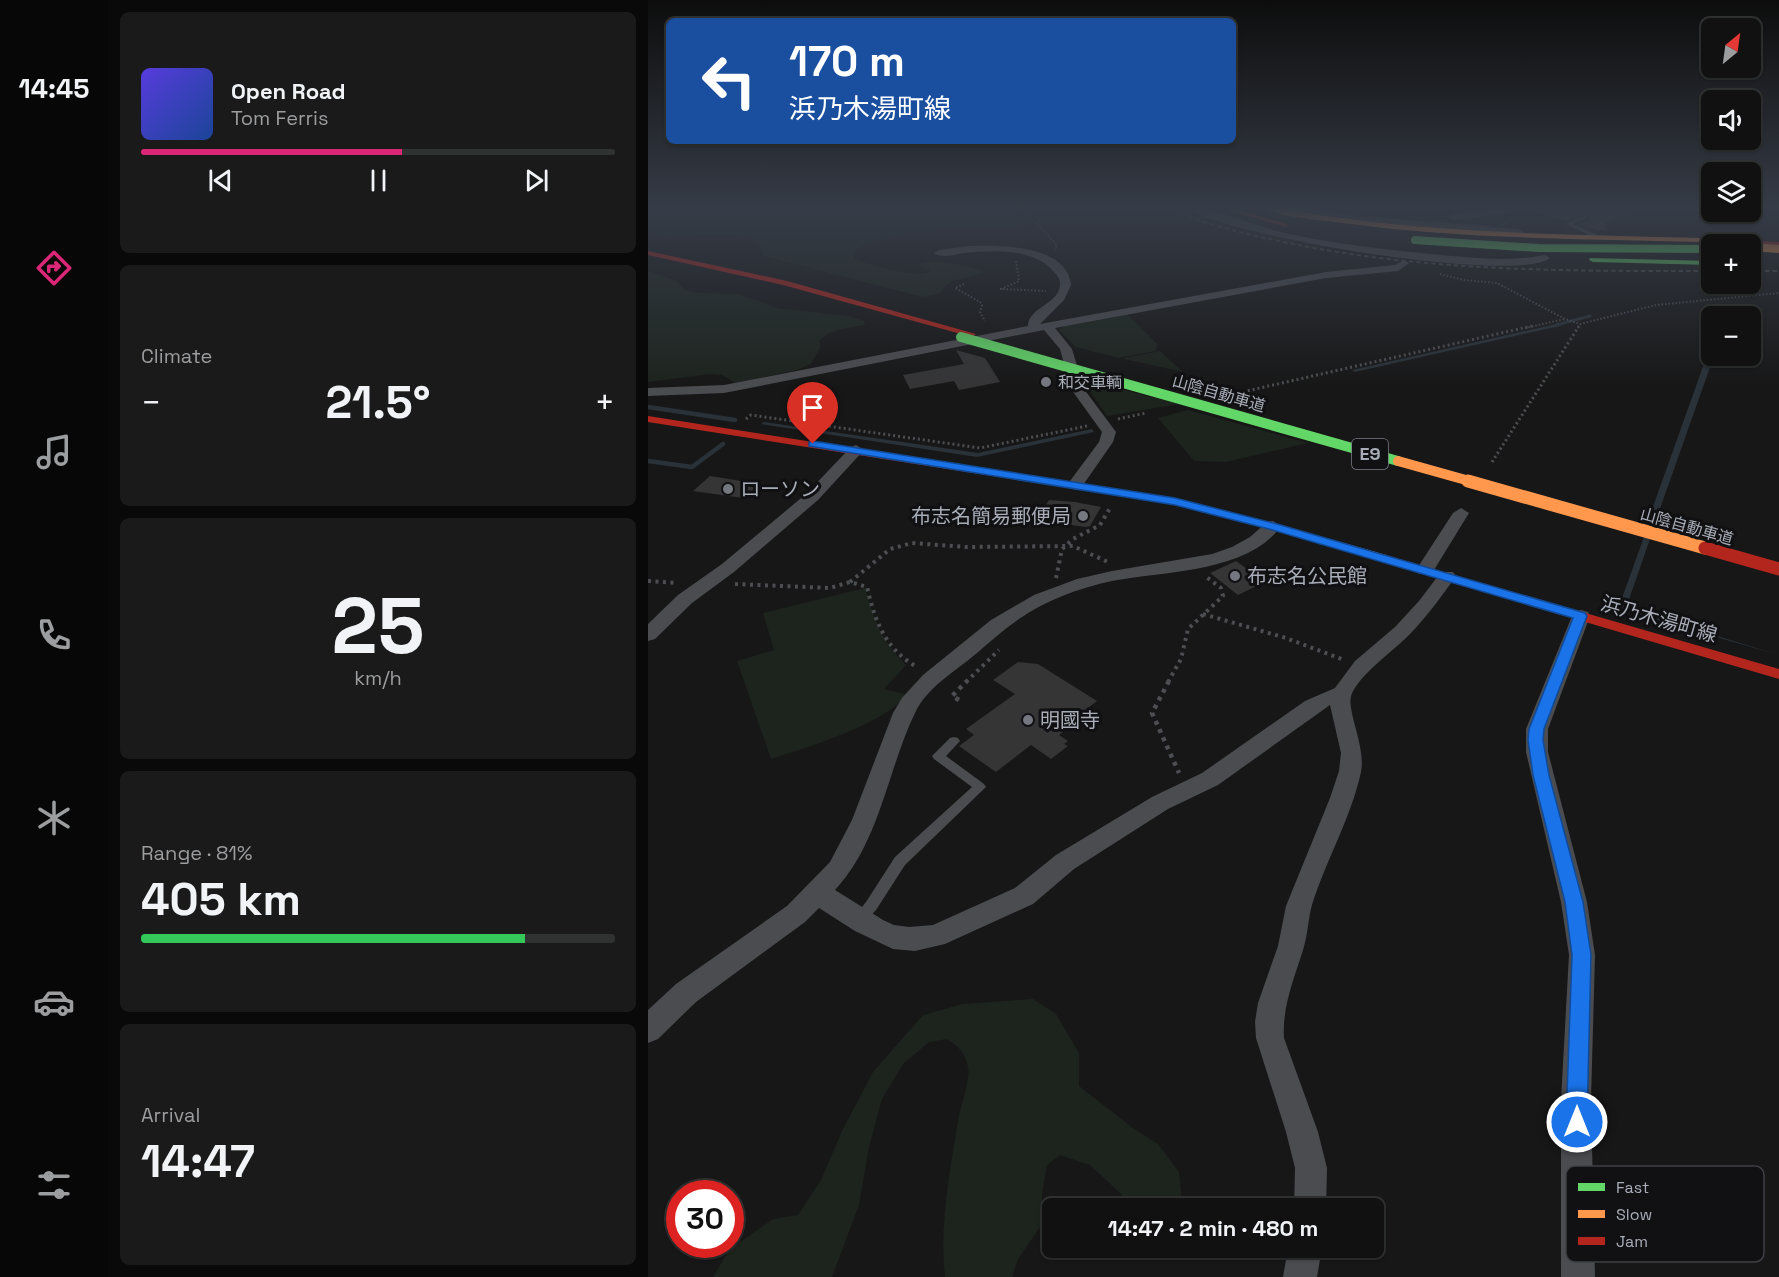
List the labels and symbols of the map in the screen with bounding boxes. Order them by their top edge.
north arrow [1701,18,1761,78]
street label: 山陰自動車道 [1170,370,1268,417]
place label: 和交車輌 [1058,372,1122,393]
marker: 和交車輌 [1039,375,1053,389]
pin [787,382,838,444]
road number: E9 [1352,439,1388,469]
place label: ローソン [740,476,820,502]
marker: ローソン [721,482,735,496]
place label: 布志名簡易郵便局 [911,503,1071,529]
street label: 山陰自動車道 [1638,503,1736,550]
marker: 布志名簡易郵便局 [1076,509,1090,523]
place label: 布志名公民館 [1247,563,1367,589]
marker: 布志名公民館 [1228,569,1242,583]
street label: 浜乃木湯町線 [1598,590,1720,648]
place label: 明國寺 [1040,707,1100,733]
marker: 明國寺 [1021,713,1035,727]
position arrow [1545,1090,1609,1154]
legend [1566,1166,1764,1262]
text: Fast [1616,1177,1649,1198]
speed limit sign: 30 [666,1180,744,1258]
text: Slow [1616,1204,1652,1225]
text: Jam [1616,1231,1648,1252]

